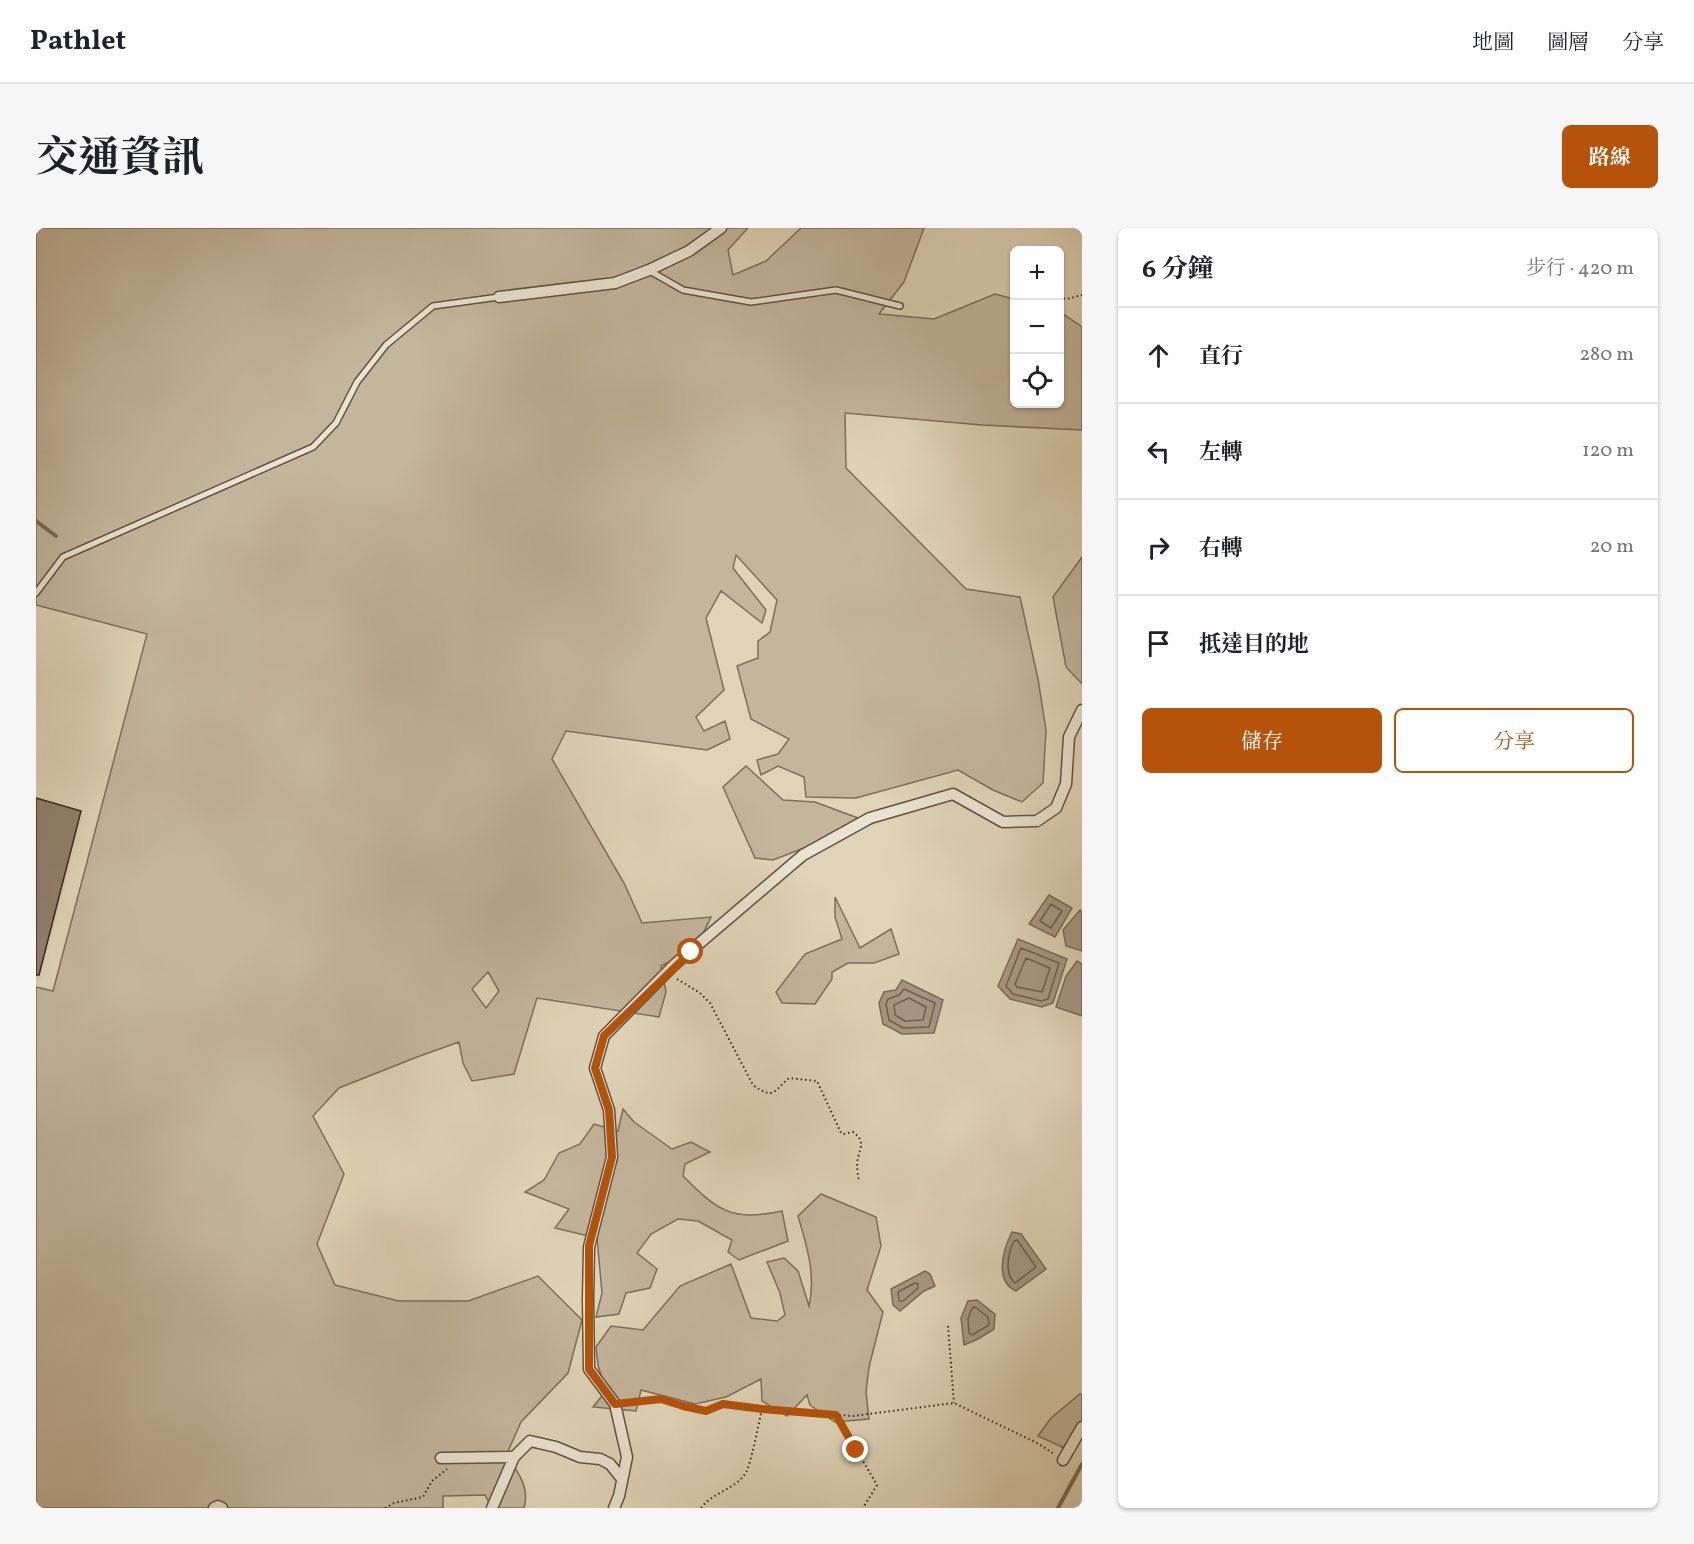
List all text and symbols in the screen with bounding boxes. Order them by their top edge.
text: Pathlet [30,22,126,61]
text: 地圖 [1472,29,1514,58]
text: 圖層 [1547,29,1589,58]
text: 分享 [1622,29,1664,58]
button: 路線 [1562,125,1658,188]
text: 交通資訊 [36,131,204,190]
map controls [1010,246,1064,408]
button: + [1010,246,1064,300]
text: 6 分鐘 [1142,252,1213,288]
text: 步行 · 420 m [1526,255,1634,283]
button: − [1010,300,1064,354]
icon: ahead [1142,339,1175,372]
text: 280 m [1579,341,1634,369]
text: 直行 [1199,342,1243,373]
button: locate [1010,354,1064,408]
icon: left [1142,435,1175,468]
text: 120 m [1582,437,1634,465]
text: 左轉 [1199,438,1243,469]
icon: right [1142,531,1175,564]
text: 20 m [1590,533,1634,561]
text: 右轉 [1199,534,1243,565]
icon: arrive [1142,627,1175,660]
text: 抵達目的地 [1199,630,1309,661]
button: 儲存 [1142,708,1382,773]
button: 分享 [1394,708,1634,773]
route start [677,938,703,964]
route end [842,1436,868,1462]

